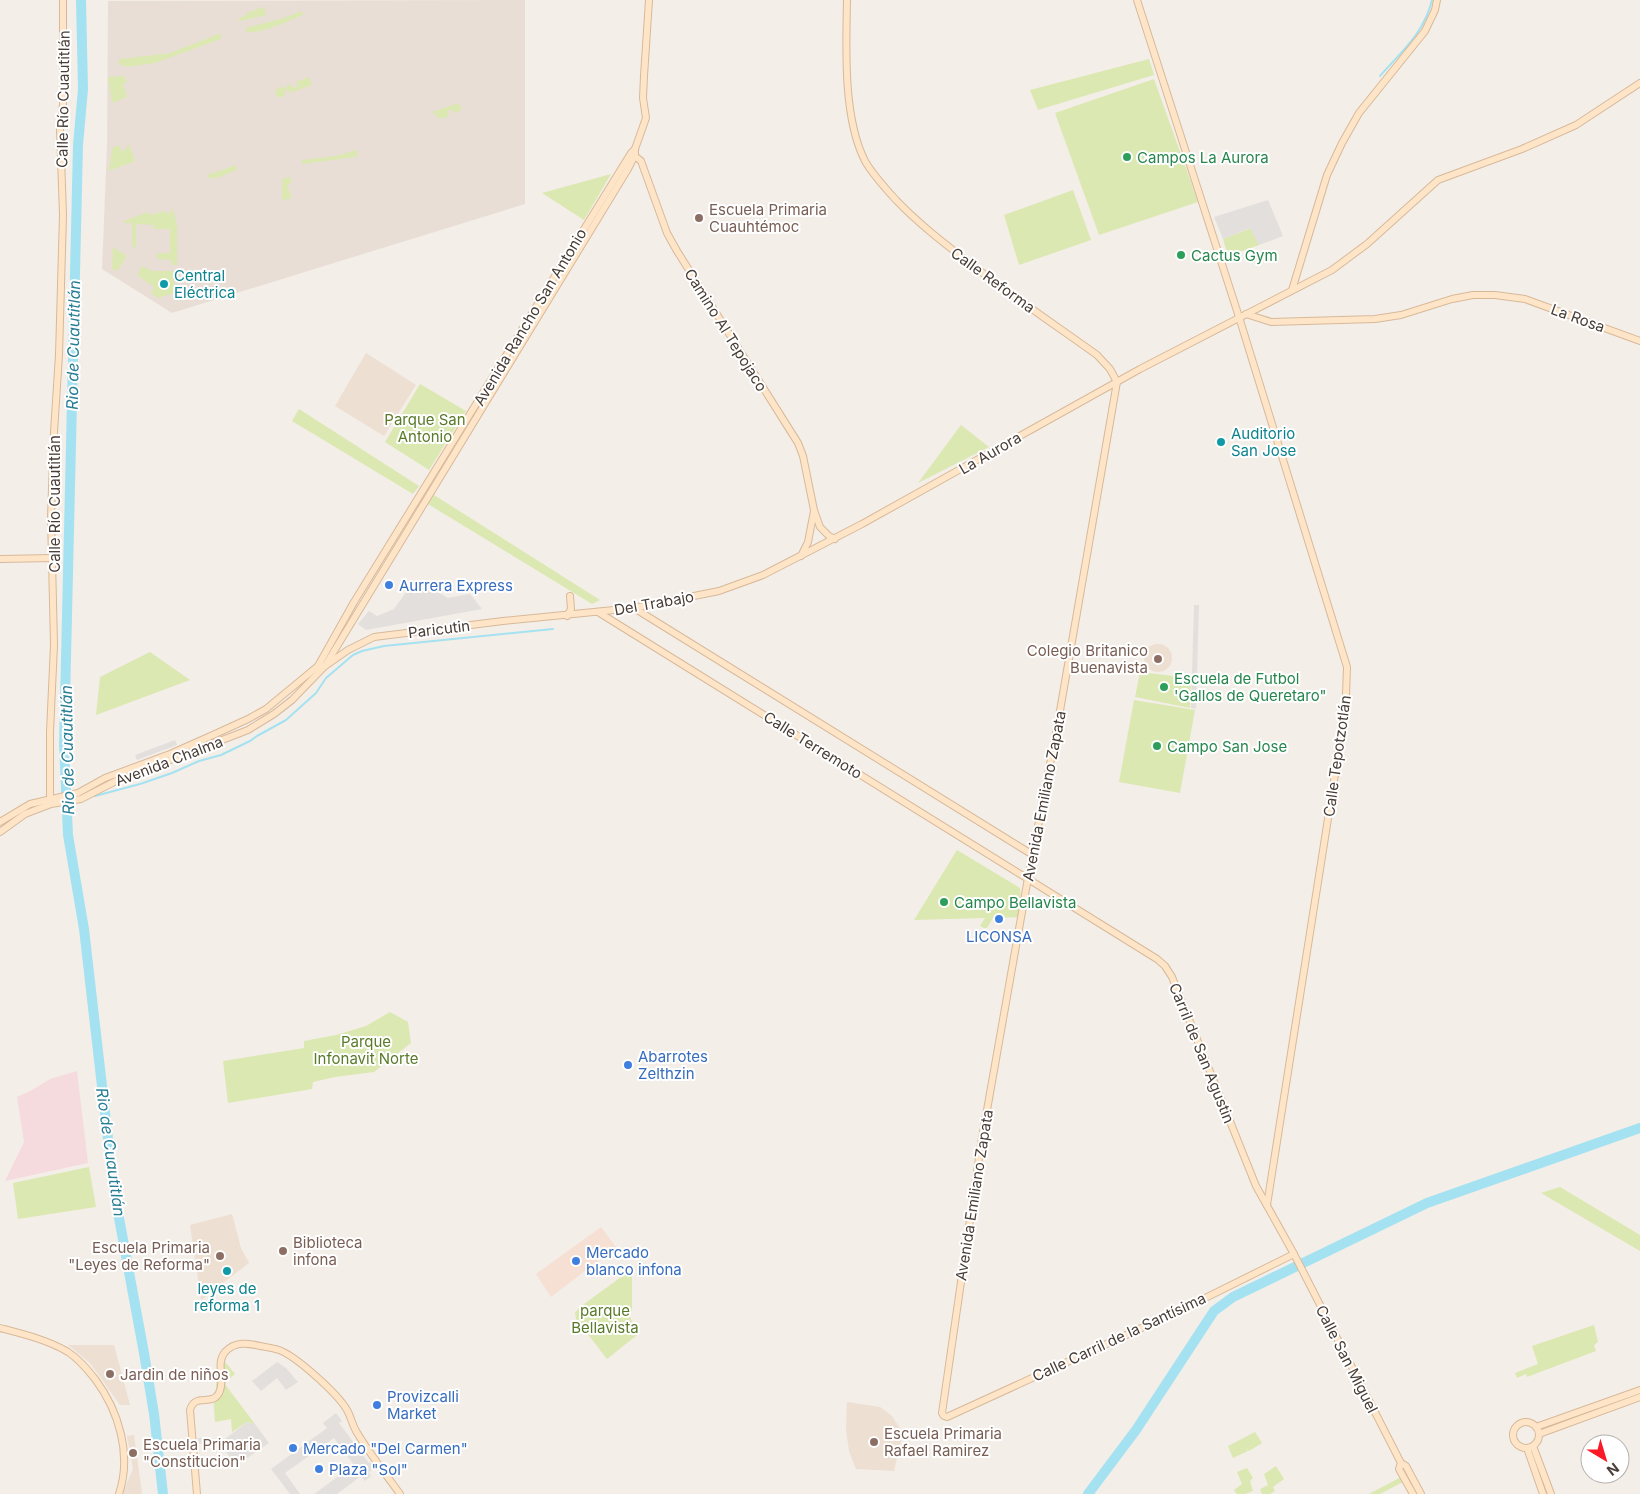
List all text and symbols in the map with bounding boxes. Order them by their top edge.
street label: Calle Río Cuautitlán [52,30,74,168]
place label: Campos La Aurora [1137,148,1269,167]
marker: Campos La Aurora [1121,151,1133,163]
place label: Escuela Primaria Cuauhtémoc [709,200,827,236]
marker: Escuela Primaria Cuauhtémoc [693,212,705,224]
street label: Avenida Rancho San Antonio [469,225,591,409]
street label: Calle Reforma [947,243,1039,317]
place label: Cactus Gym [1191,246,1278,265]
marker: Cactus Gym [1175,249,1187,261]
street label: Camino Al Tepojaco [680,265,772,395]
place label: Central Eléctrica [174,266,236,302]
marker: Central Eléctrica [158,278,170,290]
water label: Rio de Cuautitlán [62,280,84,410]
street label: La Rosa [1548,300,1608,336]
park label: Parque San Antonio [384,410,466,446]
place label: Auditorio San Jose [1231,424,1296,460]
street label: La Aurora [955,428,1025,478]
street label: Calle Río Cuautitlán [45,435,64,573]
marker: Auditorio San Jose [1215,436,1227,448]
place label: Aurrera Express [399,576,513,595]
marker: Aurrera Express [383,579,395,591]
street label: Del Trabajo [613,587,695,619]
street label: Paricutin [407,616,471,642]
place label: Colegio Britanico Buenavista [1027,641,1148,677]
marker: Colegio Britanico Buenavista [1152,653,1164,665]
place label: Escuela de Futbol 'Gallos de Queretaro" [1174,669,1326,705]
marker: Escuela de Futbol 'Gallos de Queretaro" [1158,681,1170,693]
water label: Rio de Cuautitlán [56,685,78,815]
street label: Calle Tepotzotlán [1319,694,1355,818]
street label: Calle Terremoto [760,707,866,783]
street label: Avenida Emiliano Zapata [1018,709,1070,883]
street label: Avenida Chalma [112,732,226,790]
place label: Campo San Jose [1167,737,1287,756]
marker: Campo San Jose [1151,740,1163,752]
place label: Campo Bellavista [954,893,1076,912]
marker: Campo Bellavista [938,896,950,908]
marker: LICONSA [993,913,1005,925]
place label: LICONSA [966,927,1032,946]
street label: Carril de San Agustin [1165,980,1239,1126]
park label: Parque Infonavit Norte [314,1032,418,1068]
place label: Abarrotes Zelthzin [638,1047,708,1083]
marker: Abarrotes Zelthzin [622,1059,634,1071]
water label: Rio de Cuautitlán [92,1086,130,1218]
street label: Avenida Emiliano Zapata [951,1108,997,1282]
place label: Biblioteca infona [293,1233,363,1269]
place label: Escuela Primaria "Leyes de Reforma" [68,1238,210,1274]
place label: Mercado blanco infona [586,1243,682,1279]
marker: Biblioteca infona [277,1245,289,1257]
marker: Escuela Primaria "Leyes de Reforma" [214,1250,226,1262]
marker: Mercado blanco infona [570,1255,582,1267]
marker: leyes de reforma 1 [221,1265,233,1277]
place label: leyes de reforma 1 [194,1279,260,1315]
street label: Calle Carril de la Santísima [1029,1288,1209,1386]
park label: parque Bellavista [571,1301,639,1337]
street label: Calle San Miguel [1312,1302,1382,1416]
place label: Jardin de niños [120,1365,229,1384]
marker: Jardin de niños [104,1368,116,1380]
place label: Provizcalli Market [387,1387,459,1423]
marker: Provizcalli Market [371,1399,383,1411]
place label: Escuela Primaria Rafael Ramirez [884,1424,1002,1460]
north arrow [1580,1434,1630,1484]
place label: Escuela Primaria "Constitucion" [143,1435,261,1471]
marker: Escuela Primaria Rafael Ramirez [868,1436,880,1448]
place label: Mercado "Del Carmen" [303,1439,468,1458]
marker: Mercado "Del Carmen" [287,1442,299,1454]
marker: Escuela Primaria "Constitucion" [127,1447,139,1459]
place label: Plaza "Sol" [329,1460,408,1479]
text: N [1604,1460,1623,1480]
marker: Plaza "Sol" [313,1463,325,1475]

